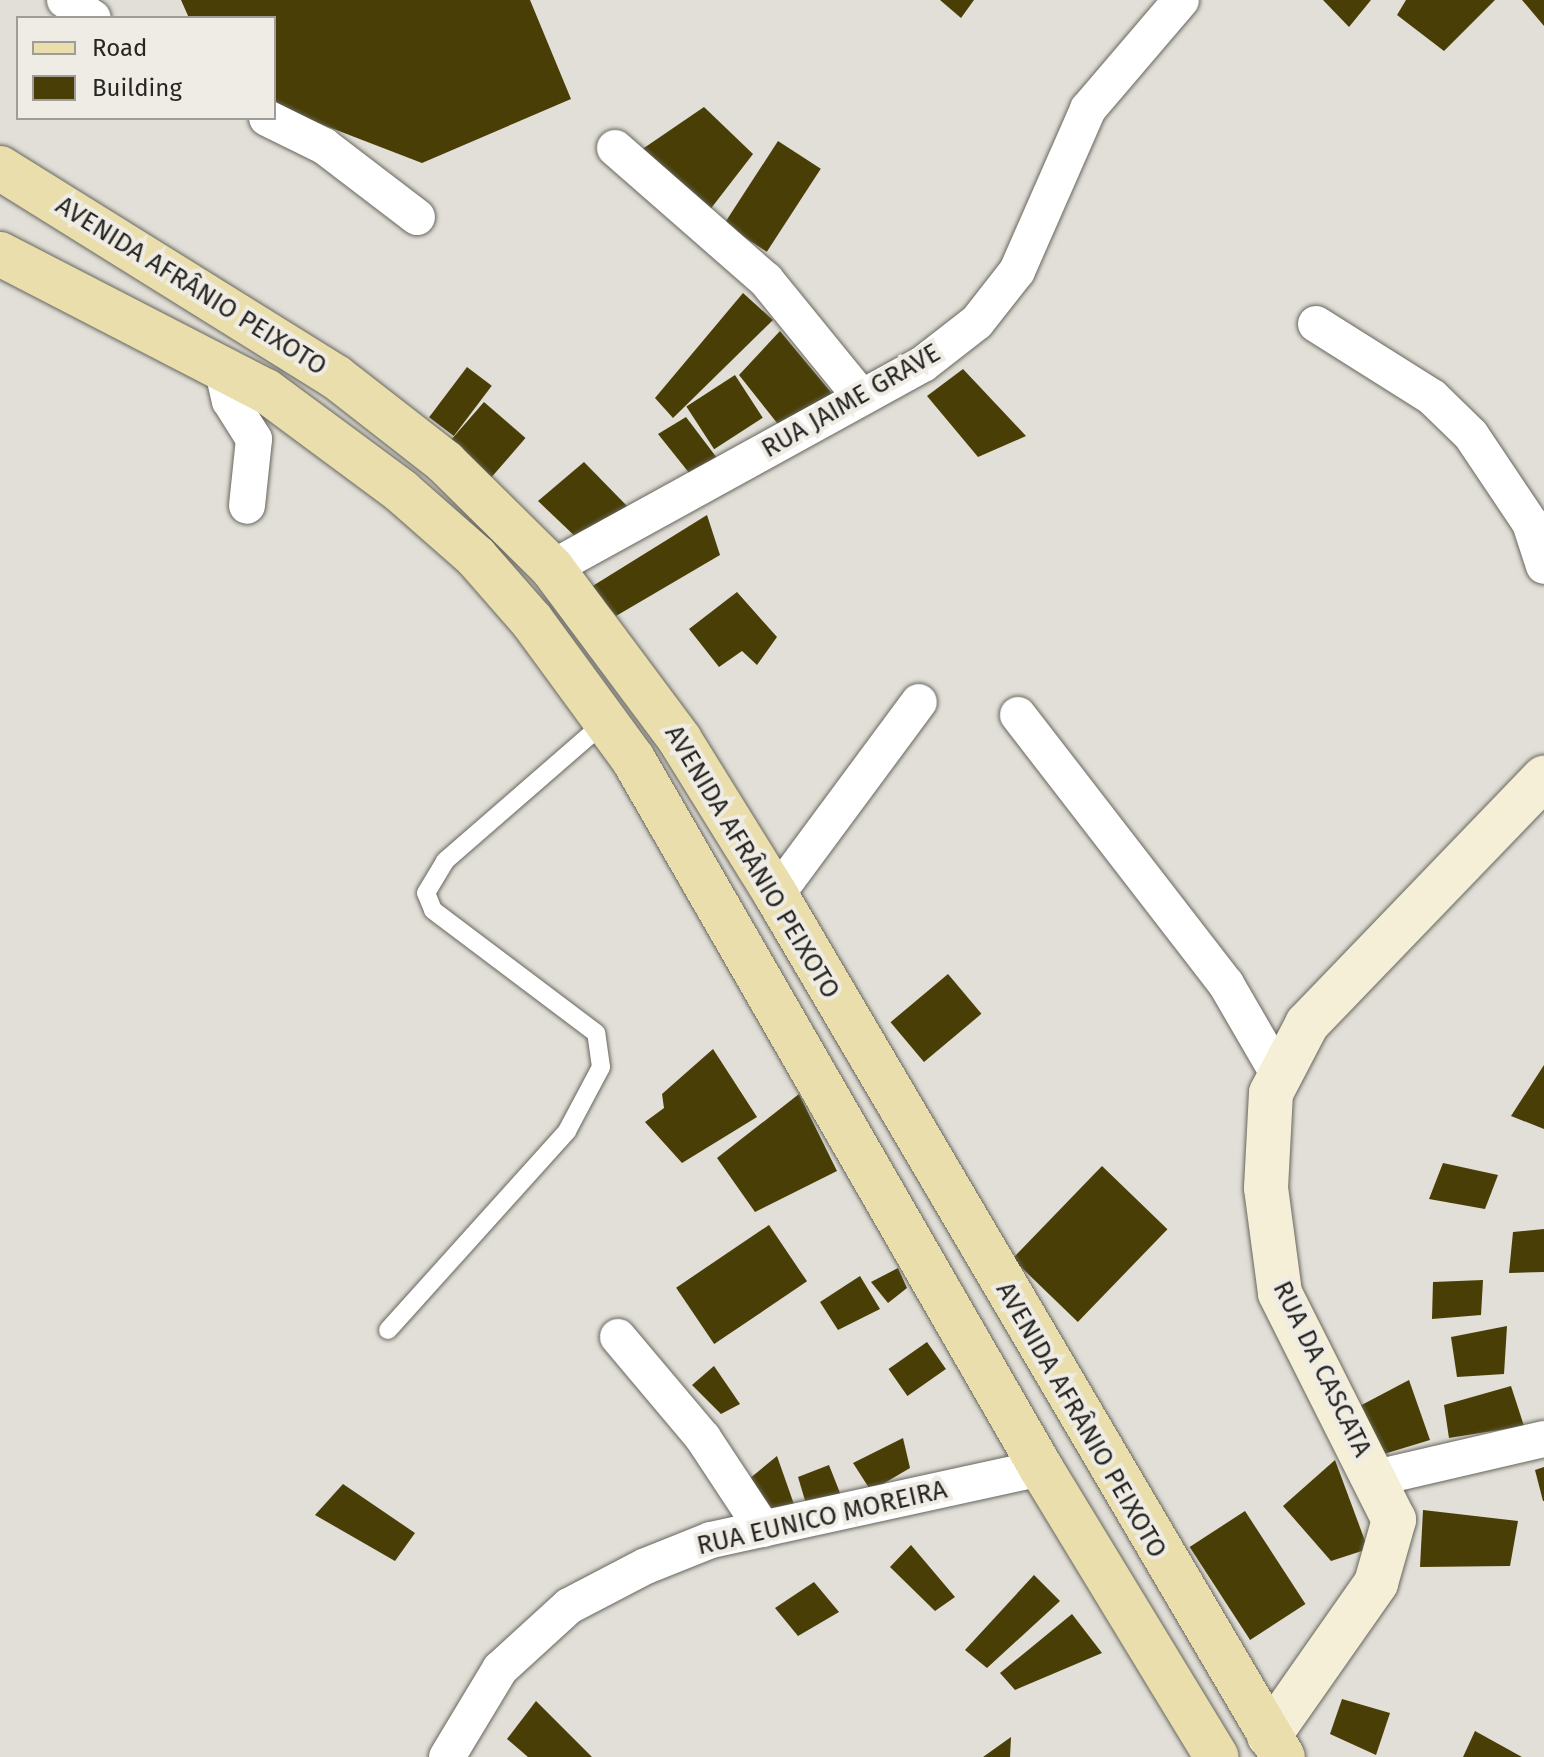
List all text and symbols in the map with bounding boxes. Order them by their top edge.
legend [16,16,276,120]
text: Road [92,34,147,62]
text: Building [92,74,182,102]
street label: AVENIDA AFRÂNIO PEIXOTO [50,190,332,382]
street label: RUA JAIME GRAVE [756,337,946,465]
street label: AVENIDA AFRÂNIO PEIXOTO [658,720,846,1004]
street label: RUA DA CASCATA [1266,1276,1378,1462]
street label: AVENIDA AFRÂNIO PEIXOTO [989,1277,1173,1563]
street label: RUA EUNICO MOREIRA [694,1474,950,1562]

